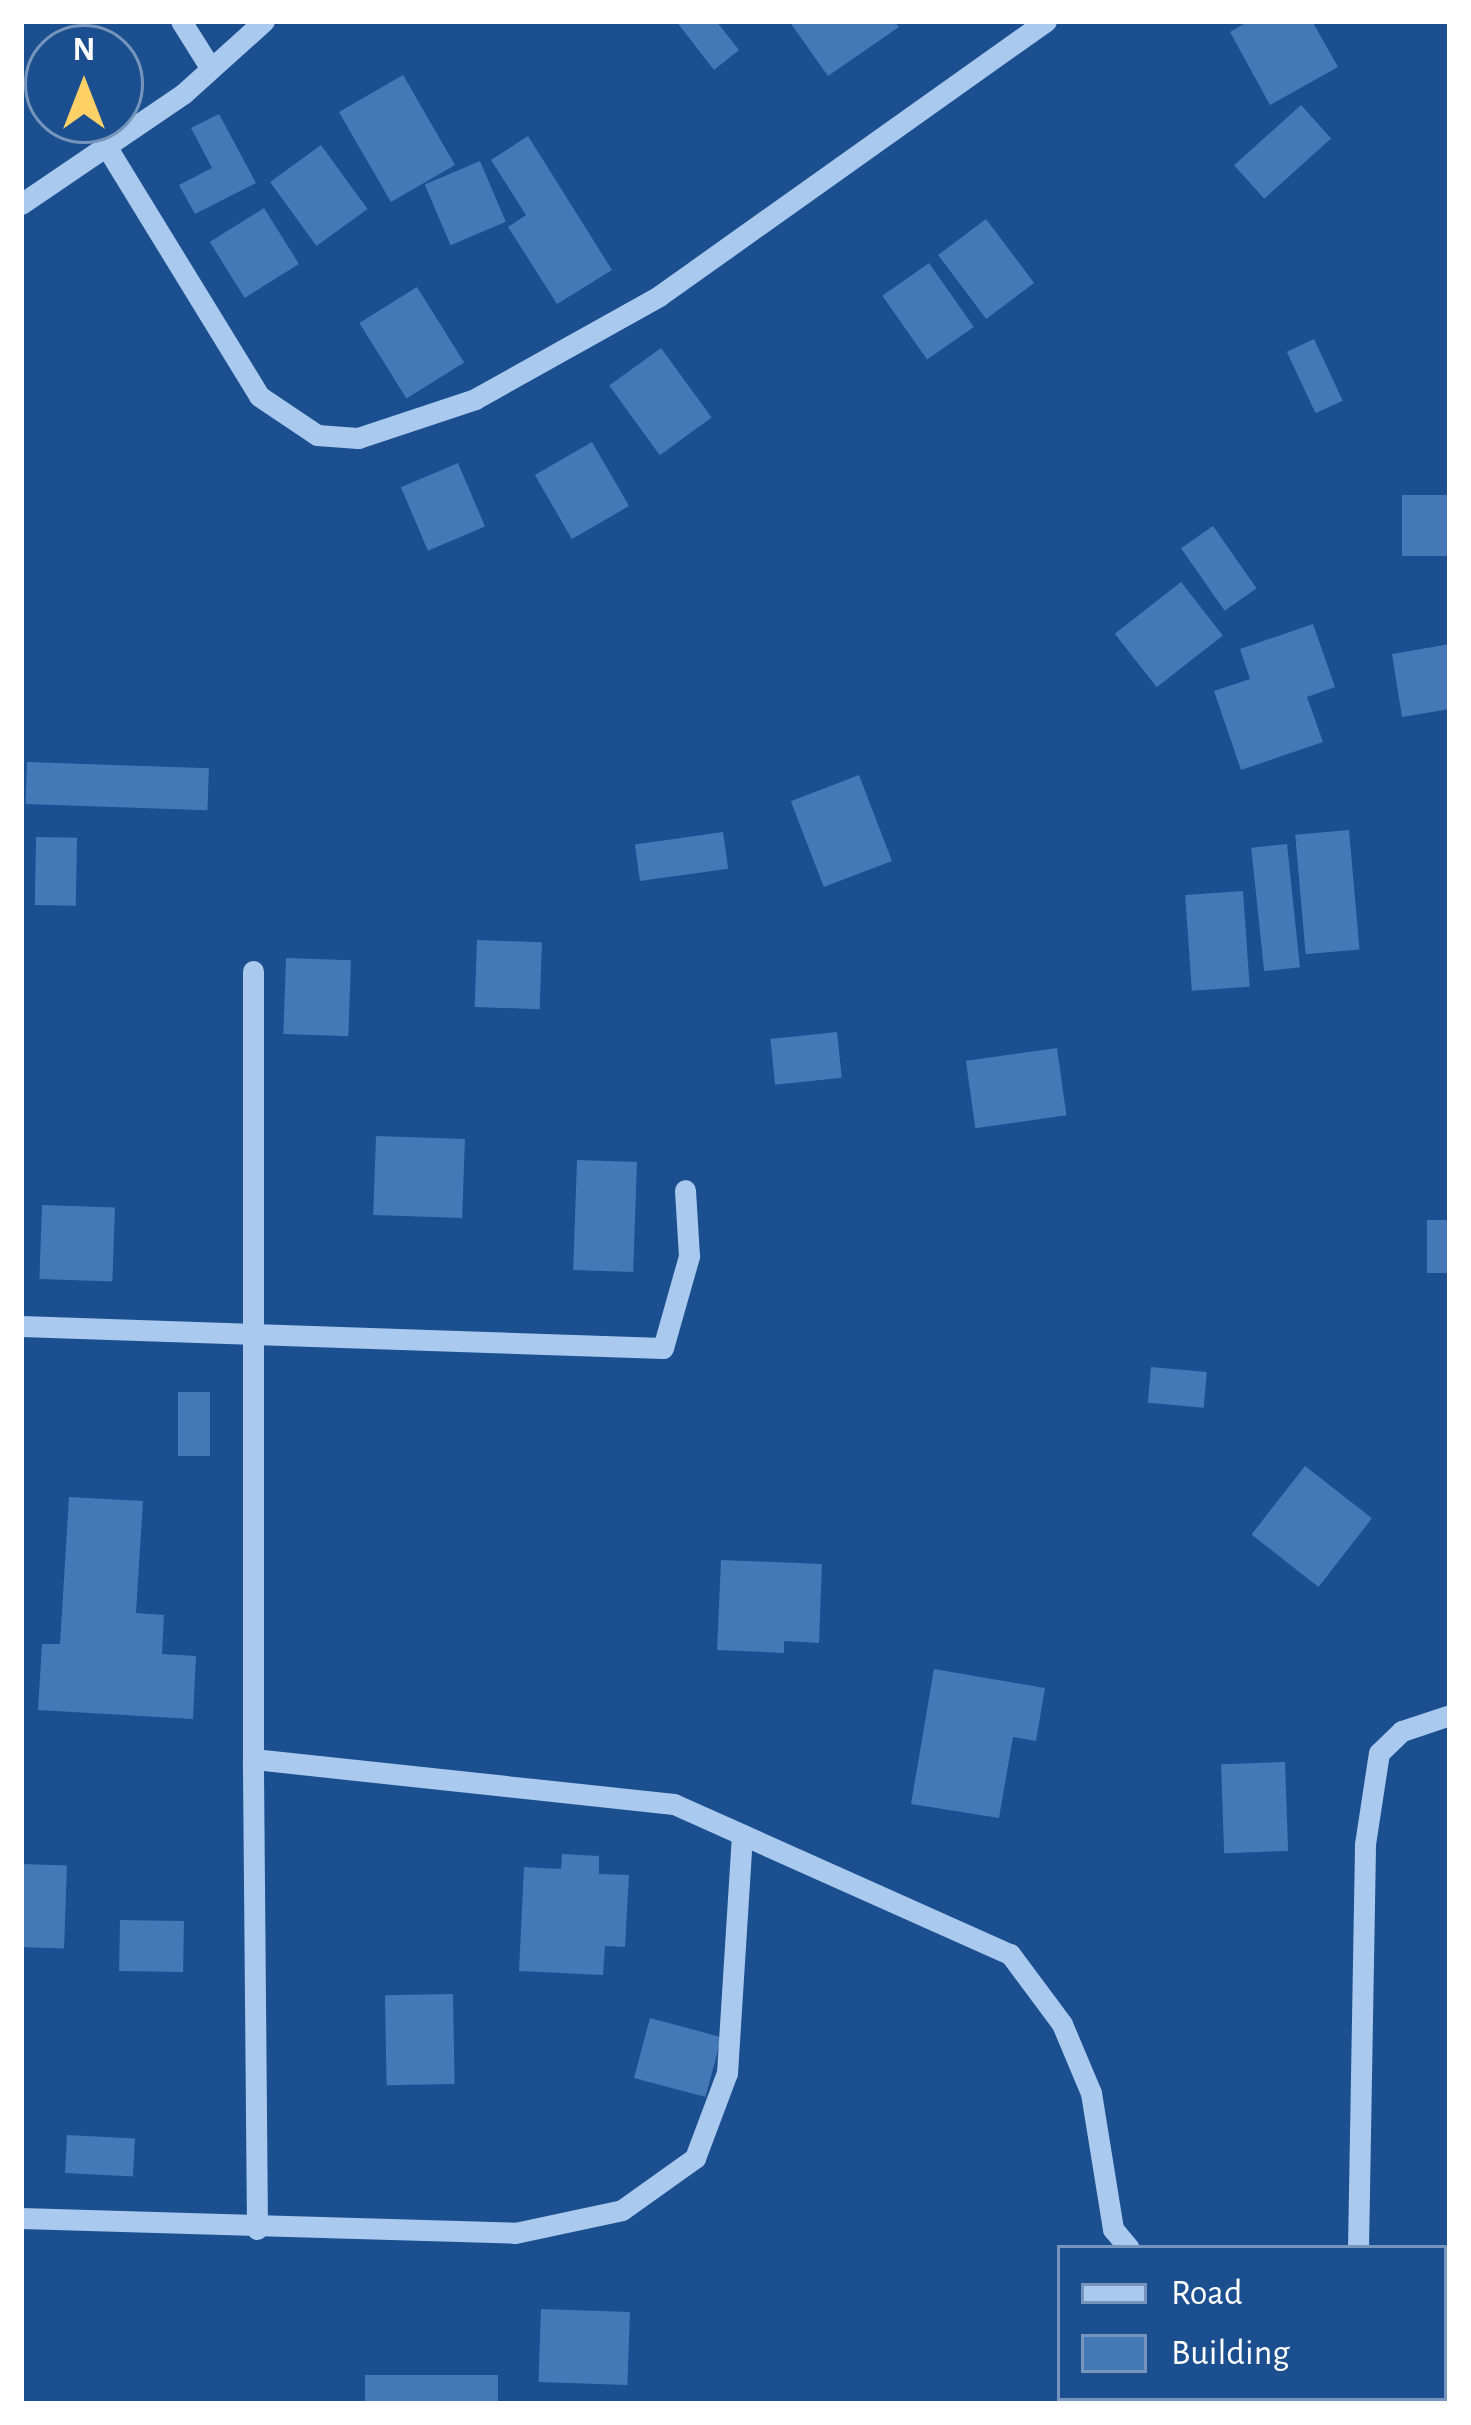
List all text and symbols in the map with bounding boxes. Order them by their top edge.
north arrow [24,24,144,144]
text: N [73,34,95,67]
legend [1057,2245,1447,2401]
text: Road [1171,2275,1243,2311]
text: Building [1171,2335,1290,2371]

